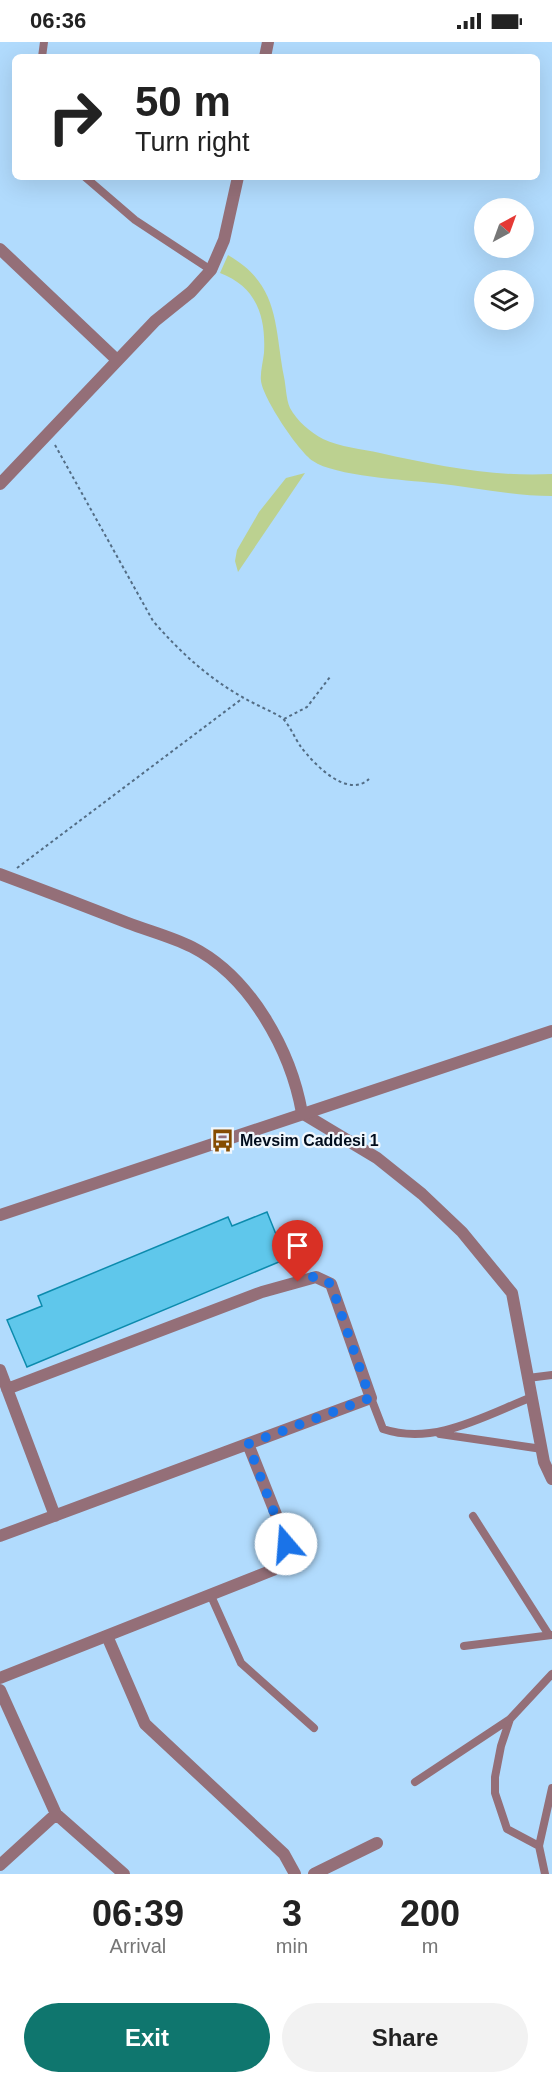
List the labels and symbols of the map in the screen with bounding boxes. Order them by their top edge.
north arrow [474,198,534,258]
bus stop icon: Mevsim Caddesi 1 [209,1127,235,1153]
place label: Mevsim Caddesi 1 [240,1132,379,1149]
pin [272,1220,323,1282]
position arrow [254,1512,318,1576]

